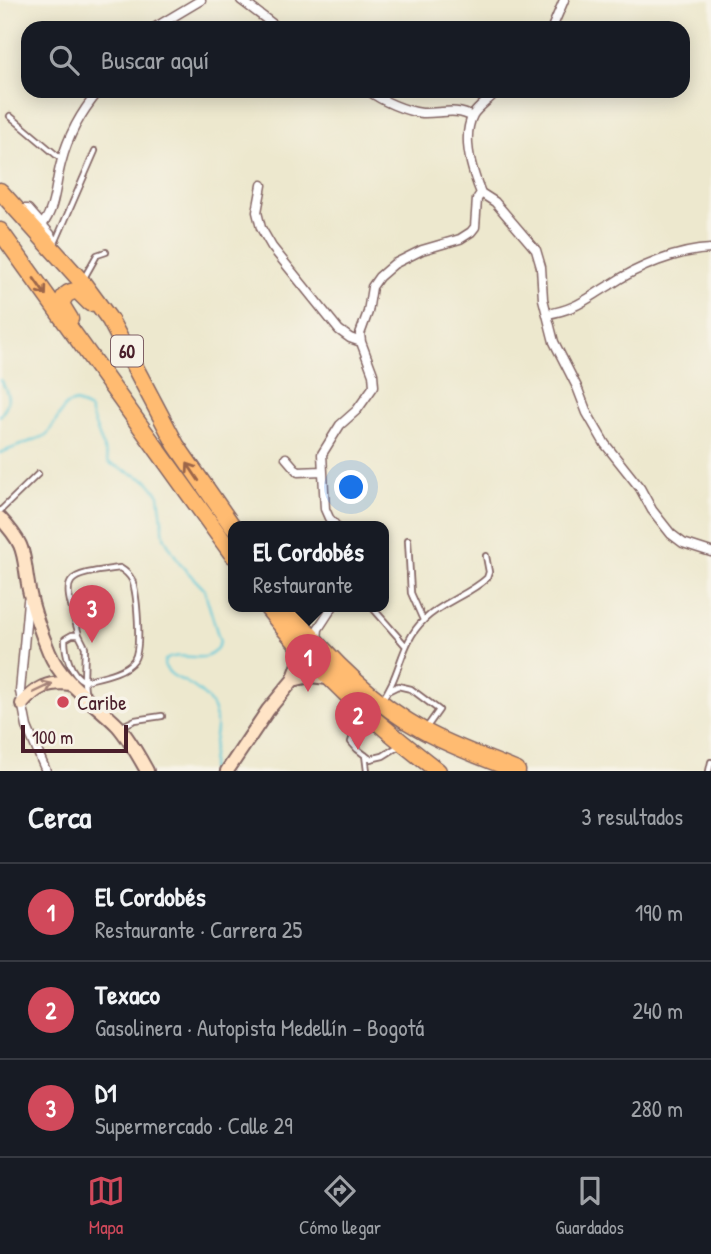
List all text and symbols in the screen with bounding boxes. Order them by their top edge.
search box [21,21,690,98]
icon: search [45,41,83,79]
text: Buscar aquí [101,42,209,77]
one-way arrow [32,277,47,296]
road number: 60 [111,336,143,366]
one-way arrow [186,462,200,482]
your location [334,470,368,504]
popup [228,521,389,612]
text: El Cordobés [253,534,364,569]
text: Restaurante [253,569,353,600]
pin: 3 [69,585,115,643]
pin: 1 [285,634,331,692]
one-way arrow [33,681,54,694]
place label: Caribe [77,688,127,717]
pin: 2 [335,692,381,750]
marker: Caribe [55,694,71,710]
scale bar [21,722,128,754]
text: 100 m [32,724,73,750]
text: Cerca [28,797,91,837]
text: 3 resultados [581,801,683,832]
text: El Cordobés [95,879,206,914]
text: 1 [47,897,55,928]
text: 190 m [635,897,683,928]
text: Restaurante · Carrera 25 [95,914,302,945]
text: Texaco [95,977,160,1012]
text: 2 [46,995,56,1026]
text: 240 m [632,995,683,1026]
text: Gasolinera · Autopista Medellín - Bogotá [95,1012,424,1043]
text: D1 [95,1075,117,1110]
text: 3 [46,1093,56,1124]
text: 280 m [631,1093,683,1124]
text: Supermercado · Calle 29 [95,1110,293,1141]
tab: Mapa [87,1172,125,1240]
tab: Cómo llegar [299,1172,381,1240]
tab: Guardados [555,1172,624,1240]

